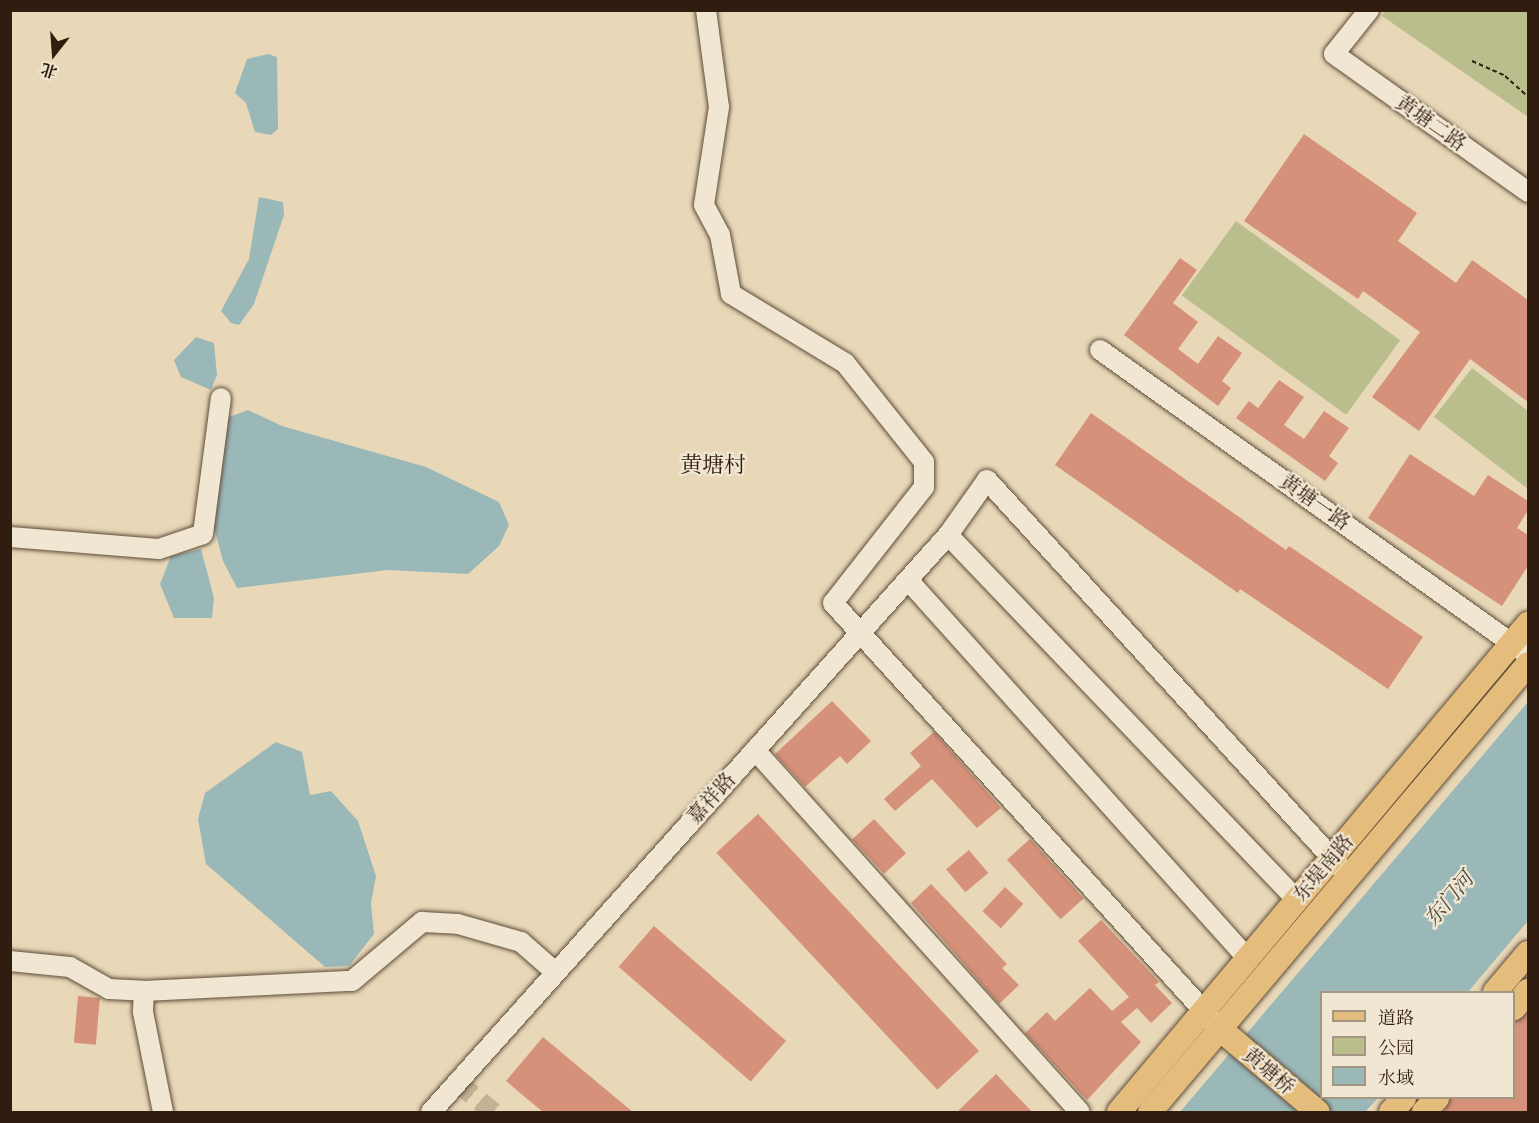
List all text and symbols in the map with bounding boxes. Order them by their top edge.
north arrow [24,24,84,84]
text: 北 [38,59,59,83]
street label: 黄塘二路 [1391,90,1471,156]
district label: 黄塘村 [680,452,746,478]
street label: 黄塘一路 [1275,469,1355,535]
street label: 嘉祥路 [682,768,740,828]
street label: 东堤南路 [1288,830,1358,906]
water label: 东门河 [1419,867,1479,931]
legend [1320,991,1515,1099]
text: 道路 [1378,1007,1414,1029]
text: 公园 [1378,1037,1414,1059]
street label: 黄塘桥 [1238,1043,1300,1099]
text: 水域 [1378,1067,1414,1089]

